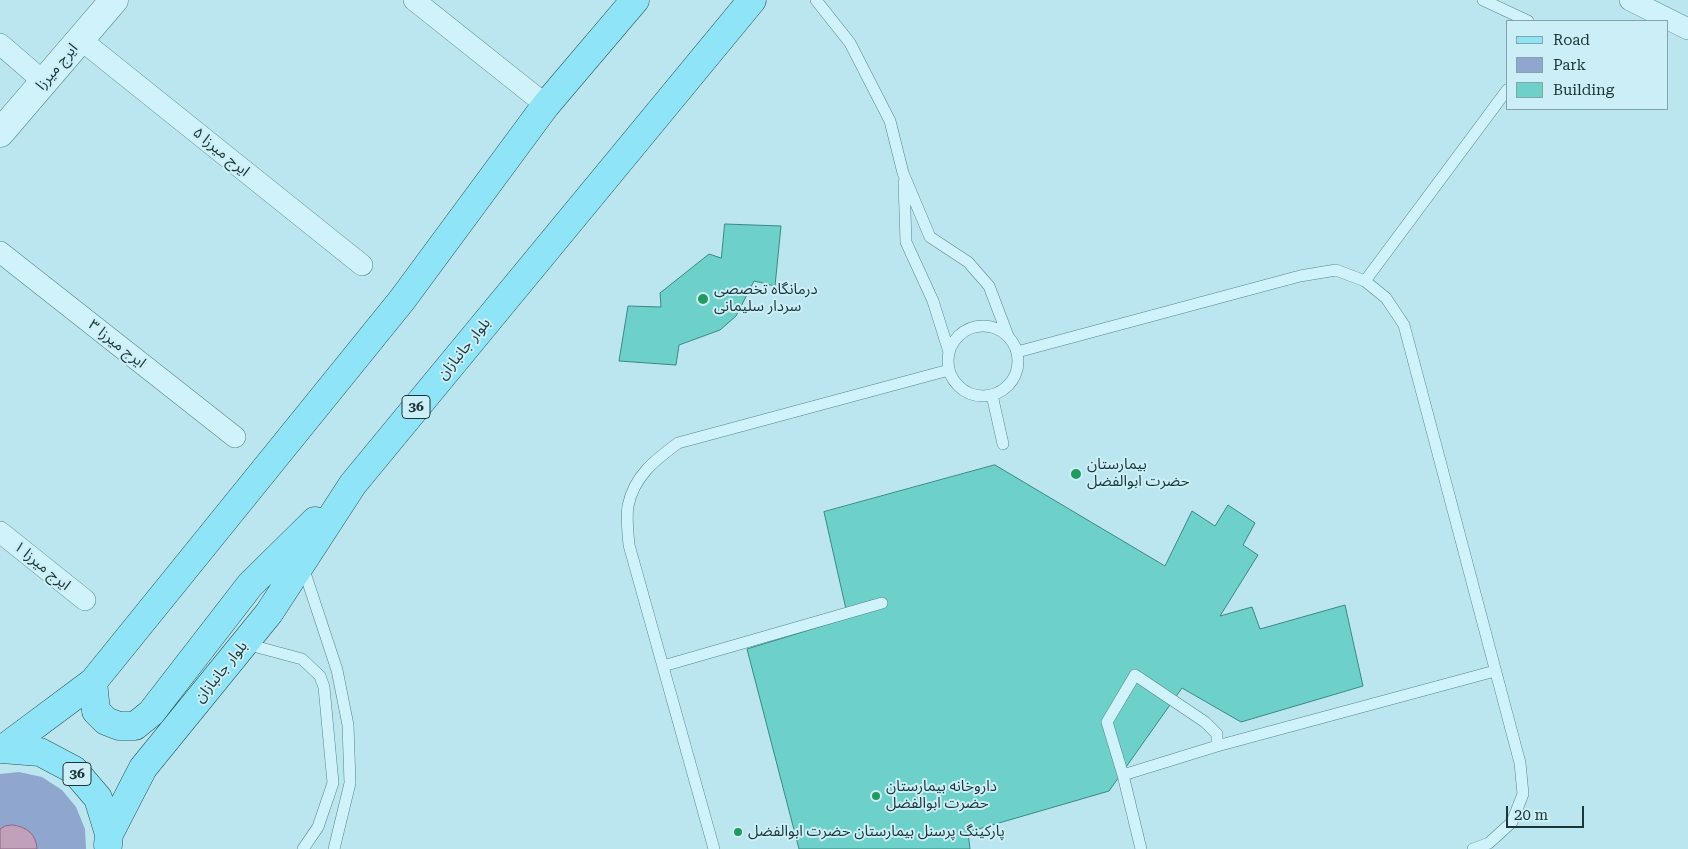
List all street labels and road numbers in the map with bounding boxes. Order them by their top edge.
street label: ایرج میرزا [32,40,82,94]
street label: ایرج میرزا ۵ [189,124,253,180]
street label: بلوار جانبازان [434,315,494,383]
street label: ایرج میرزا ۳ [85,316,149,372]
road number: 36 [402,396,430,418]
street label: ایرج میرزا ۱ [10,538,74,594]
street label: بلوار جانبازان [191,638,251,706]
road number: 36 [63,762,91,786]

